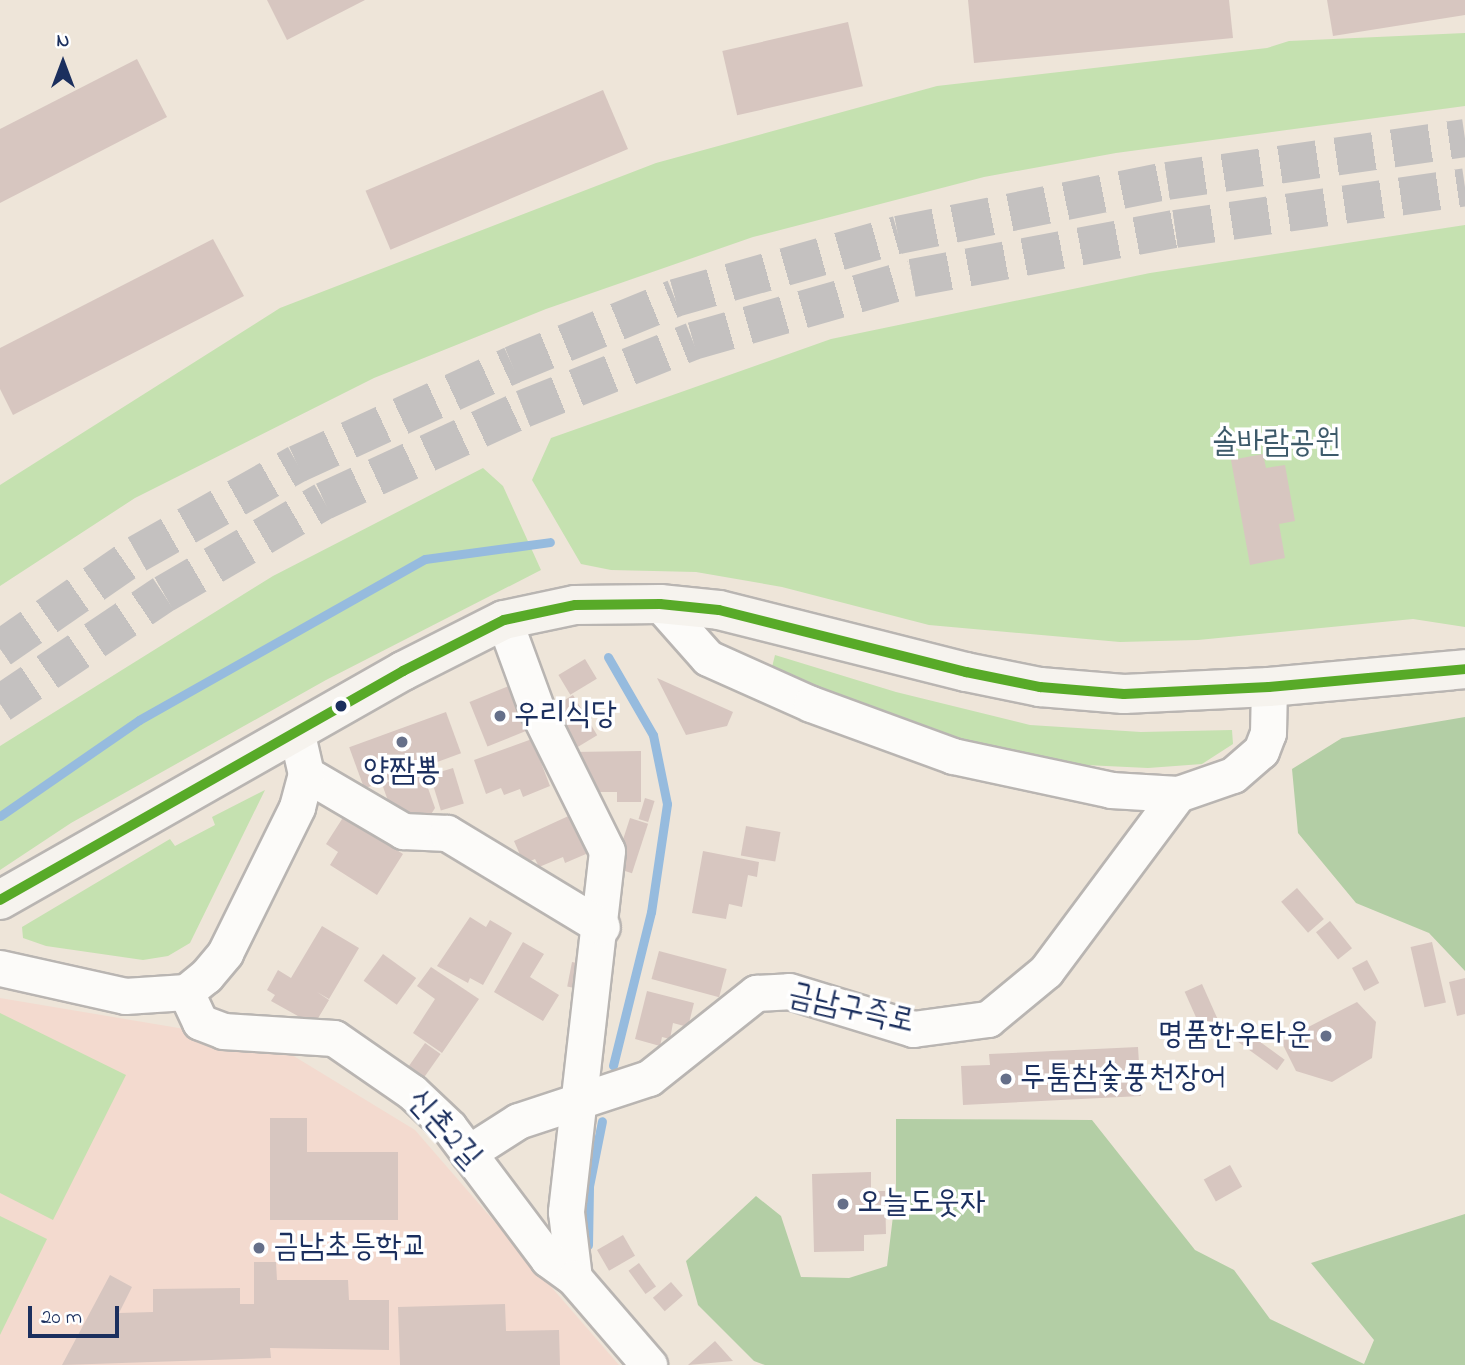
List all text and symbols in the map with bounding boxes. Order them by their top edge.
north arrow [28,28,98,98]
text: N [57,28,69,55]
park label: 솔바람공원 [1212,425,1340,463]
place label: 우리식당 [514,697,617,735]
unlabelled marker [334,699,348,713]
marker: 우리식당 [492,708,508,724]
marker: 양짬뽕 [394,734,410,750]
place label: 양짬뽕 [363,753,441,791]
street label: 금남구즉로 [784,977,918,1043]
place label: 명품한우타운 [1157,1017,1312,1055]
marker: 명품한우타운 [1318,1028,1334,1044]
place label: 두툼참숯풍천장어 [1020,1060,1226,1098]
marker: 두툼참숯풍천장어 [998,1071,1014,1087]
street label: 신촌2길 [398,1083,488,1177]
place label: 오늘도웃자 [857,1185,986,1223]
marker: 오늘도웃자 [835,1196,851,1212]
place label: 금남초등학교 [273,1229,428,1267]
marker: 금남초등학교 [251,1240,267,1256]
scale bar [32,1292,122,1336]
text: 20 m [41,1303,82,1333]

